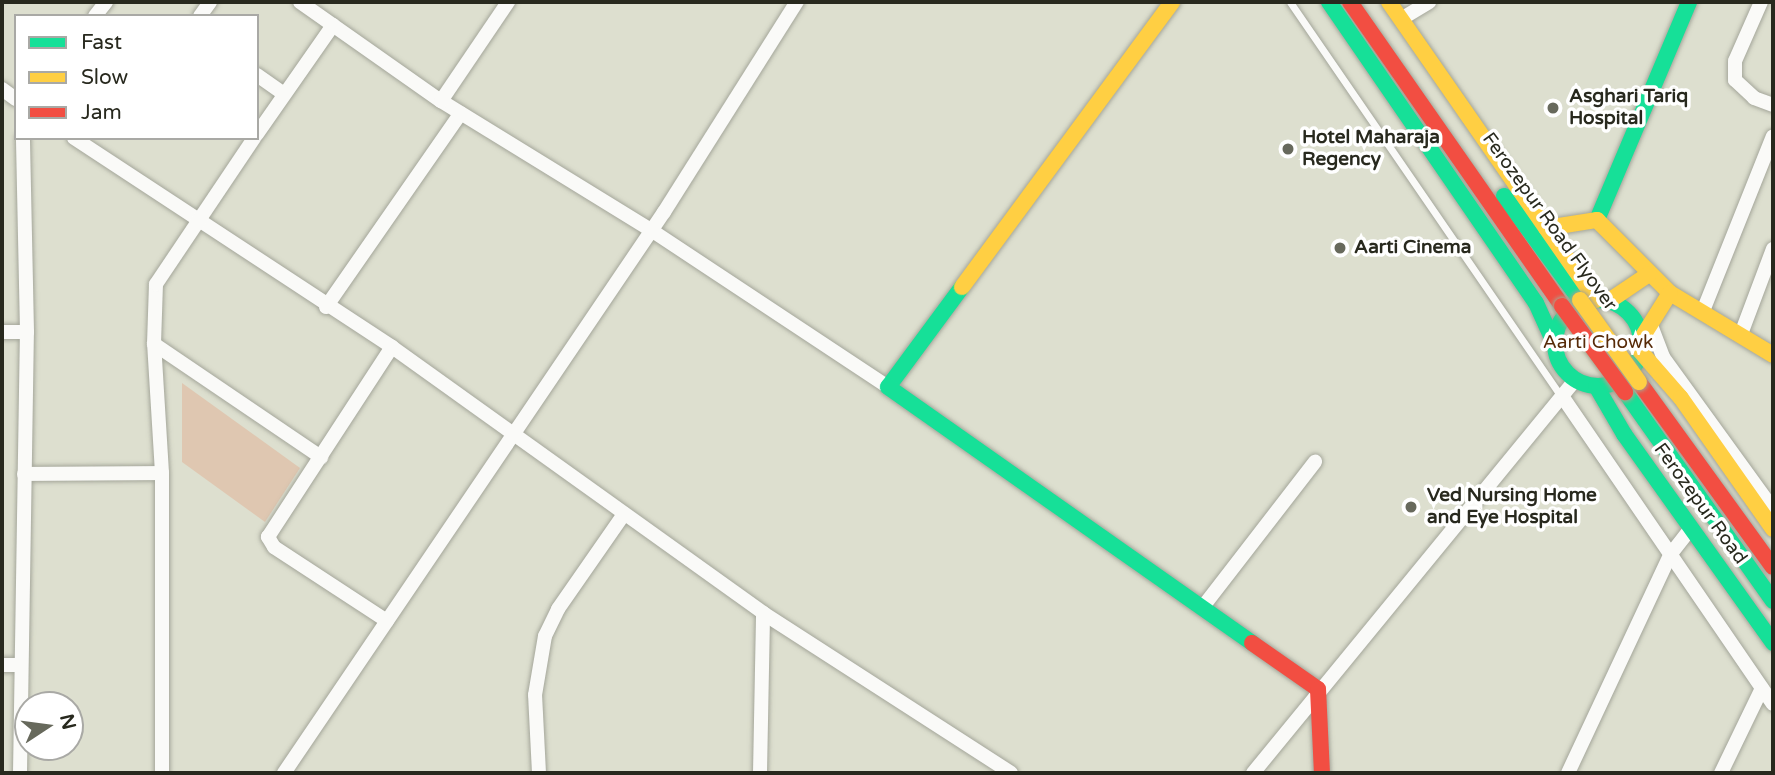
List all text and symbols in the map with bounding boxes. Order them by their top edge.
legend [14,14,259,140]
text: Fast [81,30,122,55]
text: Slow [81,65,128,90]
place label: Asghari Tariq Hospital [1569,86,1688,130]
marker: Asghari Tariq Hospital [1543,98,1563,118]
text: Jam [81,100,122,125]
place label: Hotel Maharaja Regency [1302,127,1440,171]
street label: Ferozepur Road Flyover [1477,129,1621,315]
marker: Hotel Maharaja Regency [1280,141,1296,157]
place label: Aarti Cinema [1354,237,1471,259]
marker: Aarti Cinema [1332,240,1348,256]
park label: Aarti Chowk [1543,332,1653,354]
street label: Ferozepur Road [1649,439,1751,569]
place label: Ved Nursing Home and Eye Hospital [1427,485,1597,529]
marker: Ved Nursing Home and Eye Hospital [1401,497,1421,517]
north arrow [14,691,84,761]
text: N [55,712,80,732]

